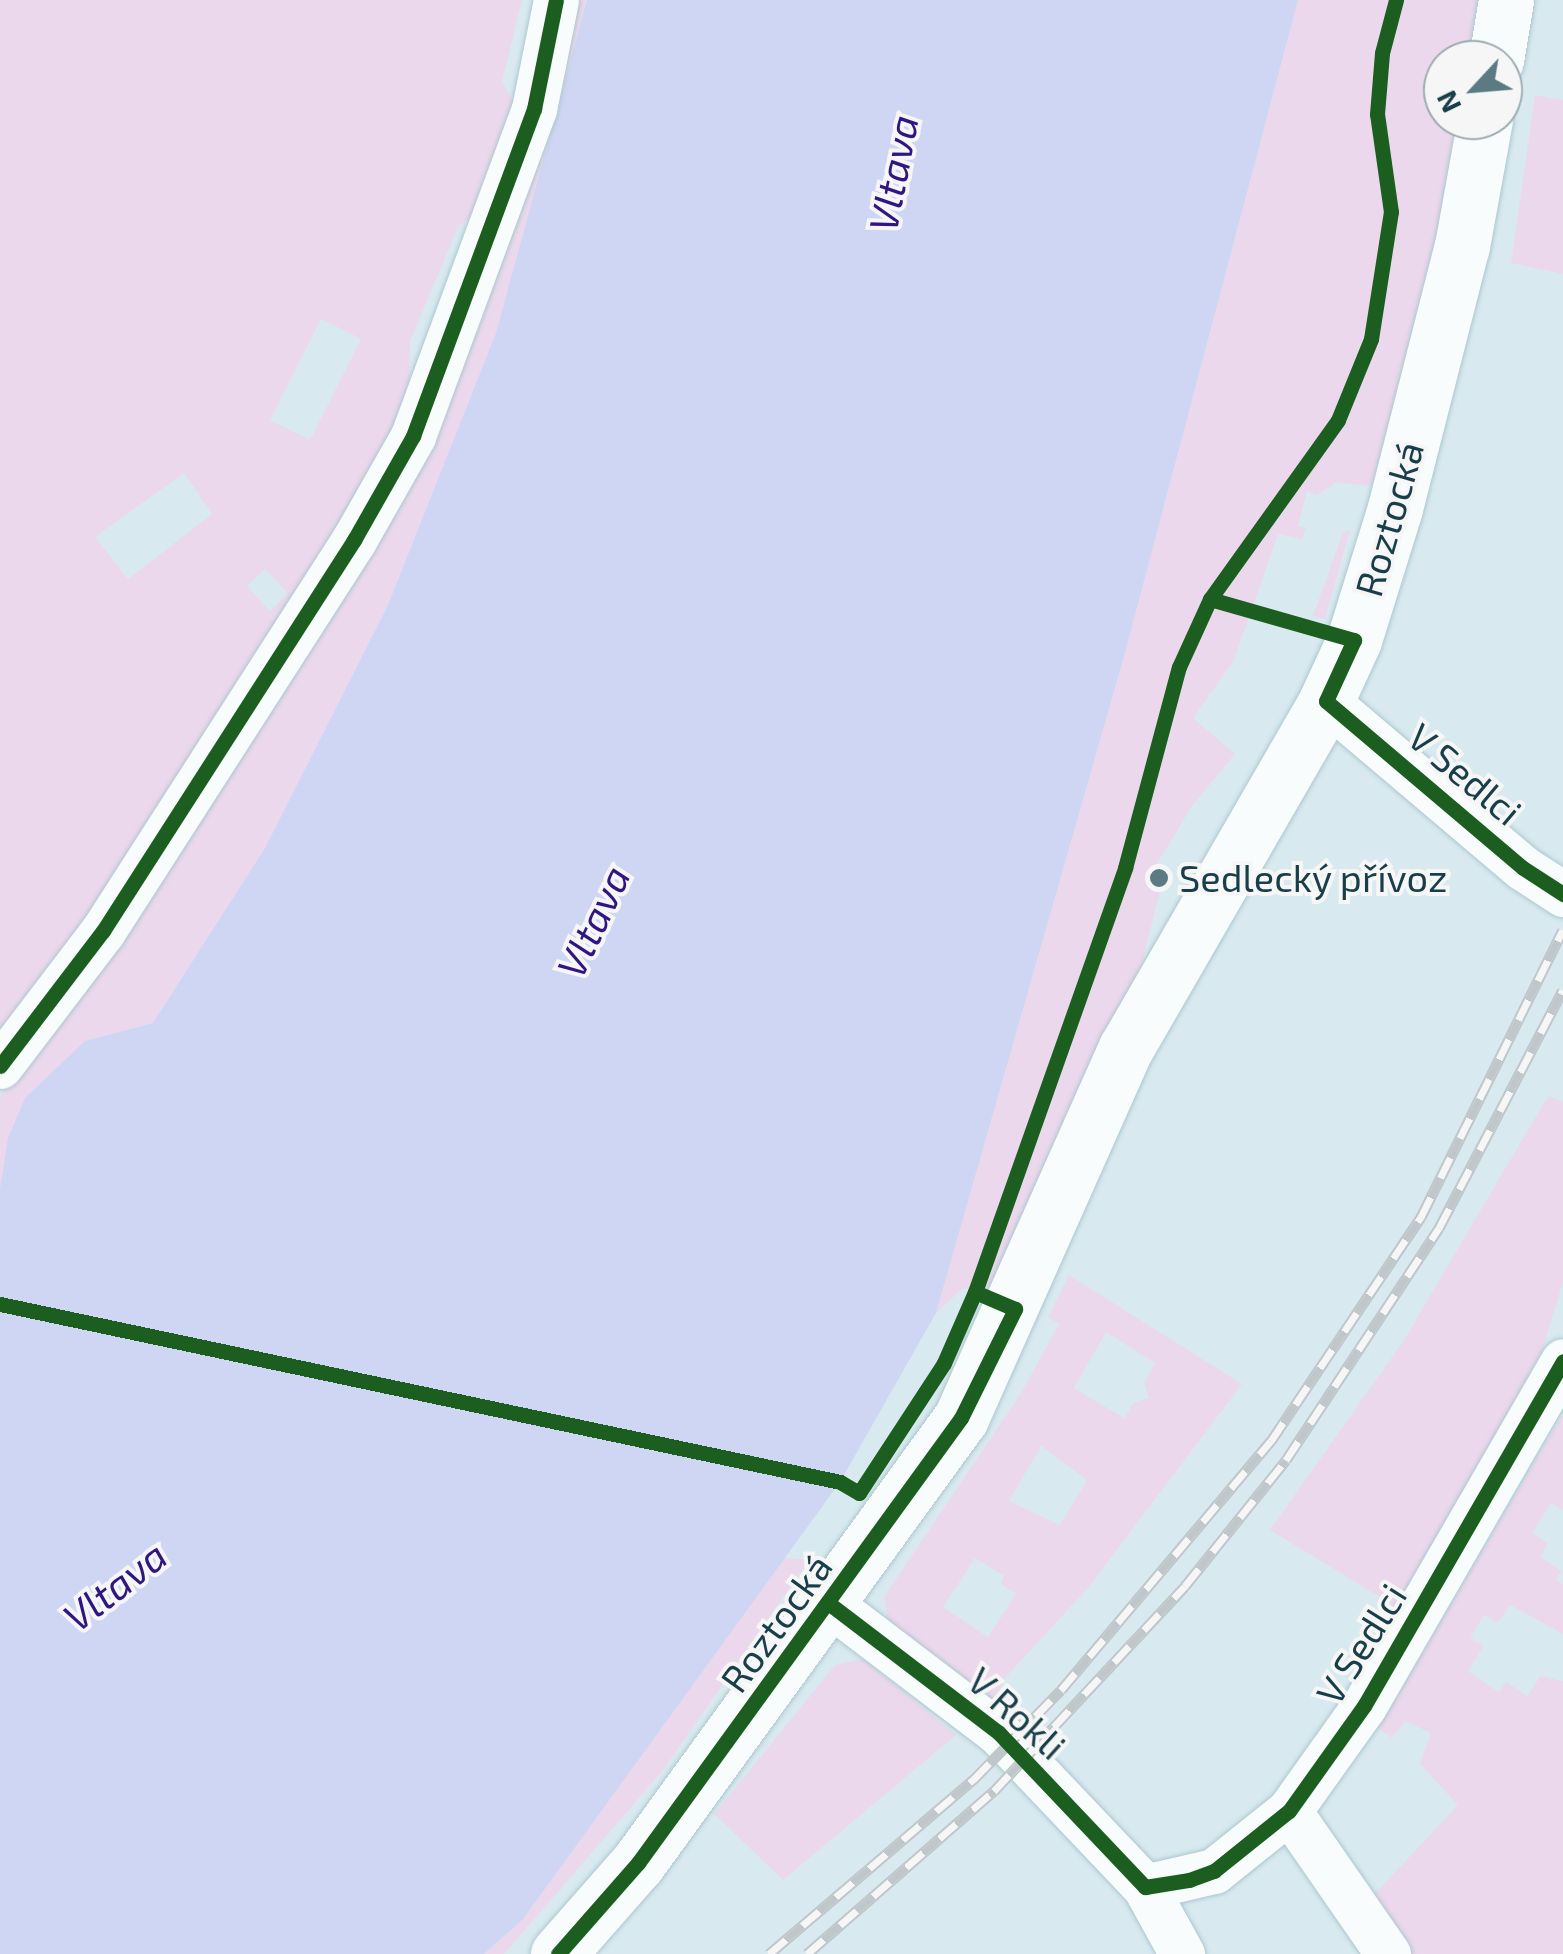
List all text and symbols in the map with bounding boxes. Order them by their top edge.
north arrow [1423,40,1523,140]
text: N [1428,86,1468,119]
water label: Vltava [857,111,927,235]
street label: Roztocká [1345,436,1433,602]
street label: V Sedlci [1399,713,1531,835]
place label: Sedlecký přívoz [1179,855,1448,901]
water label: Vltava [545,857,639,985]
marker: Sedlecký přívoz [1148,867,1170,889]
water label: Vltava [53,1530,175,1640]
street label: Roztocká [711,1545,841,1701]
street label: V Sedlci [1306,1575,1416,1713]
street label: V Rokli [958,1657,1076,1769]

